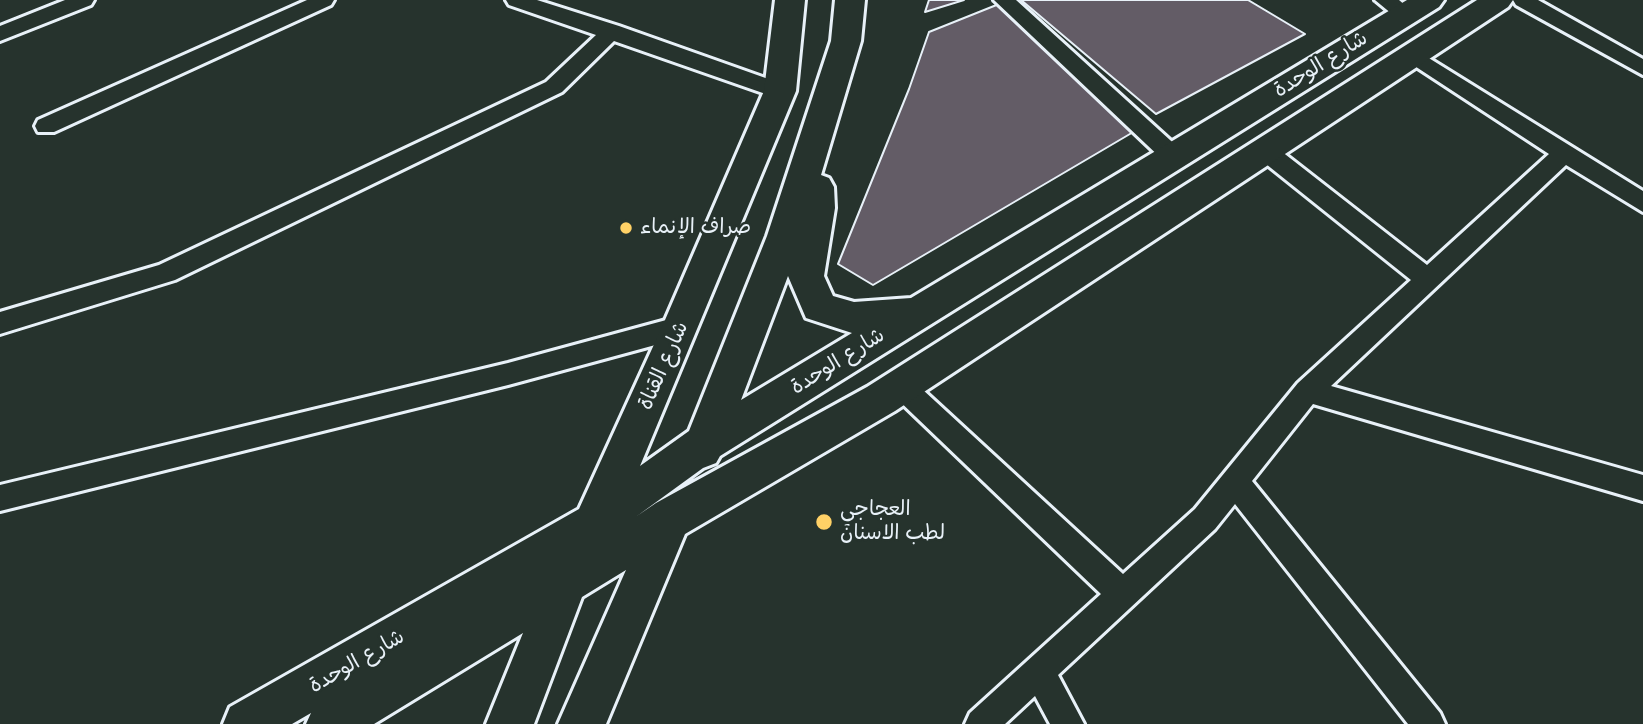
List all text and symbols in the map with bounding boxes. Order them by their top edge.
street label: شارع الوحدة [1269,26,1373,104]
place label: صراف الإنماء [640,215,751,241]
marker: صراف الإنماء [618,220,634,236]
street label: شارع القناة [633,318,695,414]
street label: شارع الوحدة [786,323,890,401]
place label: العجاجي لطب الاسنان [840,497,945,547]
marker: العجاجي لطب الاسنان [814,512,834,532]
street label: شارع الوحدة [305,625,409,699]

